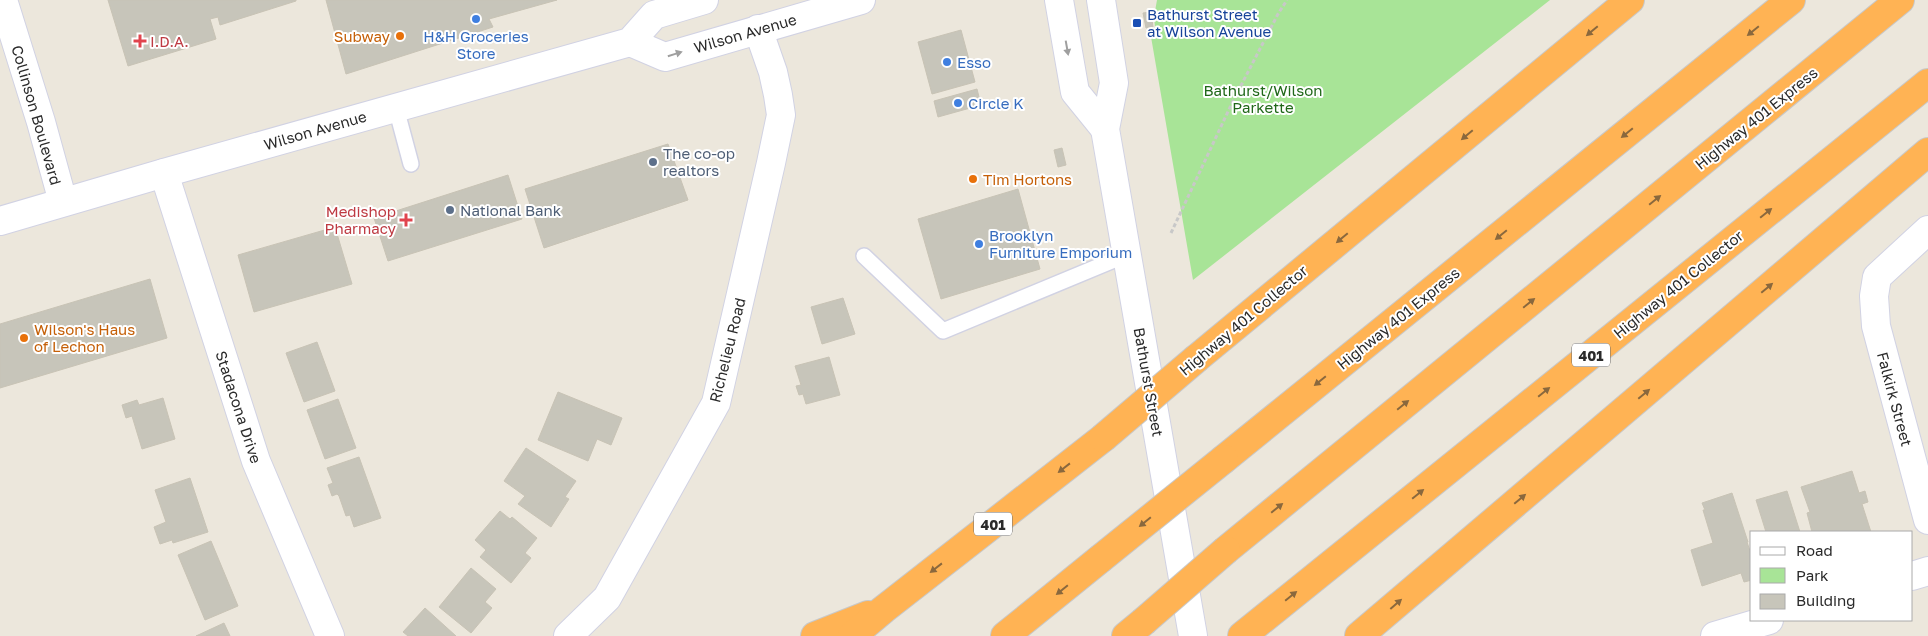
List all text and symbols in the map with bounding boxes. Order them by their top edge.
place label: Bathurst Street at Wilson Avenue [1147,5,1271,40]
street label: Wilson Avenue [692,10,799,56]
marker: H&H Groceries Store [470,13,482,25]
marker: Bathurst Street at Wilson Avenue [1131,17,1143,29]
one-way arrow [1587,25,1599,37]
one-way arrow [1747,25,1760,36]
place label: Subway [334,27,391,45]
place label: H&H Groceries Store [423,27,529,62]
marker: Subway [394,30,406,42]
place label: I.D.A. [150,32,189,50]
marker: I.D.A. [134,35,146,47]
one-way arrow [1064,40,1072,56]
street label: Collinson Boulevard [8,43,66,187]
one-way arrow [668,49,683,57]
place label: Esso [957,53,991,71]
marker: Esso [941,56,953,68]
street label: Highway 401 Express [1691,63,1821,173]
park label: Bathurst/Wilson Parkette [1203,81,1323,116]
place label: Circle K [968,94,1024,112]
marker: Circle K [952,97,964,109]
street label: Wilson Avenue [262,107,369,153]
one-way arrow [1621,127,1634,138]
one-way arrow [1461,129,1474,140]
place label: The co-op realtors [663,144,735,179]
marker: The co-op realtors [647,156,659,168]
place label: Tim Hortons [983,170,1072,188]
marker: Tim Hortons [967,173,979,185]
one-way arrow [1649,195,1661,206]
place label: National Bank [460,201,562,219]
place label: Medishop Pharmacy [325,202,397,237]
marker: National Bank [444,204,456,216]
one-way arrow [1759,208,1772,219]
marker: Medishop Pharmacy [400,214,412,226]
place label: Brooklyn Furniture Emporium [989,226,1132,261]
street label: Highway 401 Collector [1609,226,1747,342]
one-way arrow [1494,229,1507,240]
one-way arrow [1336,233,1349,244]
marker: Brooklyn Furniture Emporium [973,238,985,250]
street label: Highway 401 Collector [1175,261,1311,379]
street label: Highway 401 Express [1333,263,1463,373]
one-way arrow [1761,283,1774,294]
street label: Richelieu Road [705,296,749,404]
one-way arrow [1522,297,1535,308]
place label: Wilson's Haus of Lechon [34,320,135,355]
street label: Bathurst Street [1131,326,1167,438]
marker: Wilson's Haus of Lechon [18,332,30,344]
road number: 401 [1572,344,1610,366]
street label: Stadacona Drive [212,348,266,466]
street label: Falkirk Street [1874,350,1916,448]
one-way arrow [1314,376,1327,387]
one-way arrow [1537,387,1550,398]
one-way arrow [1637,388,1650,399]
one-way arrow [1396,400,1409,411]
one-way arrow [1057,463,1071,473]
one-way arrow [1411,489,1424,500]
one-way arrow [1513,493,1526,504]
one-way arrow [1270,502,1283,513]
road number: 401 [974,512,1012,536]
one-way arrow [1139,517,1152,528]
legend [1750,531,1913,621]
text: Road [1796,541,1833,559]
one-way arrow [929,563,943,573]
text: Park [1796,566,1829,584]
one-way arrow [1056,584,1069,595]
one-way arrow [1284,591,1297,602]
text: Building [1796,591,1856,609]
one-way arrow [1390,599,1403,610]

